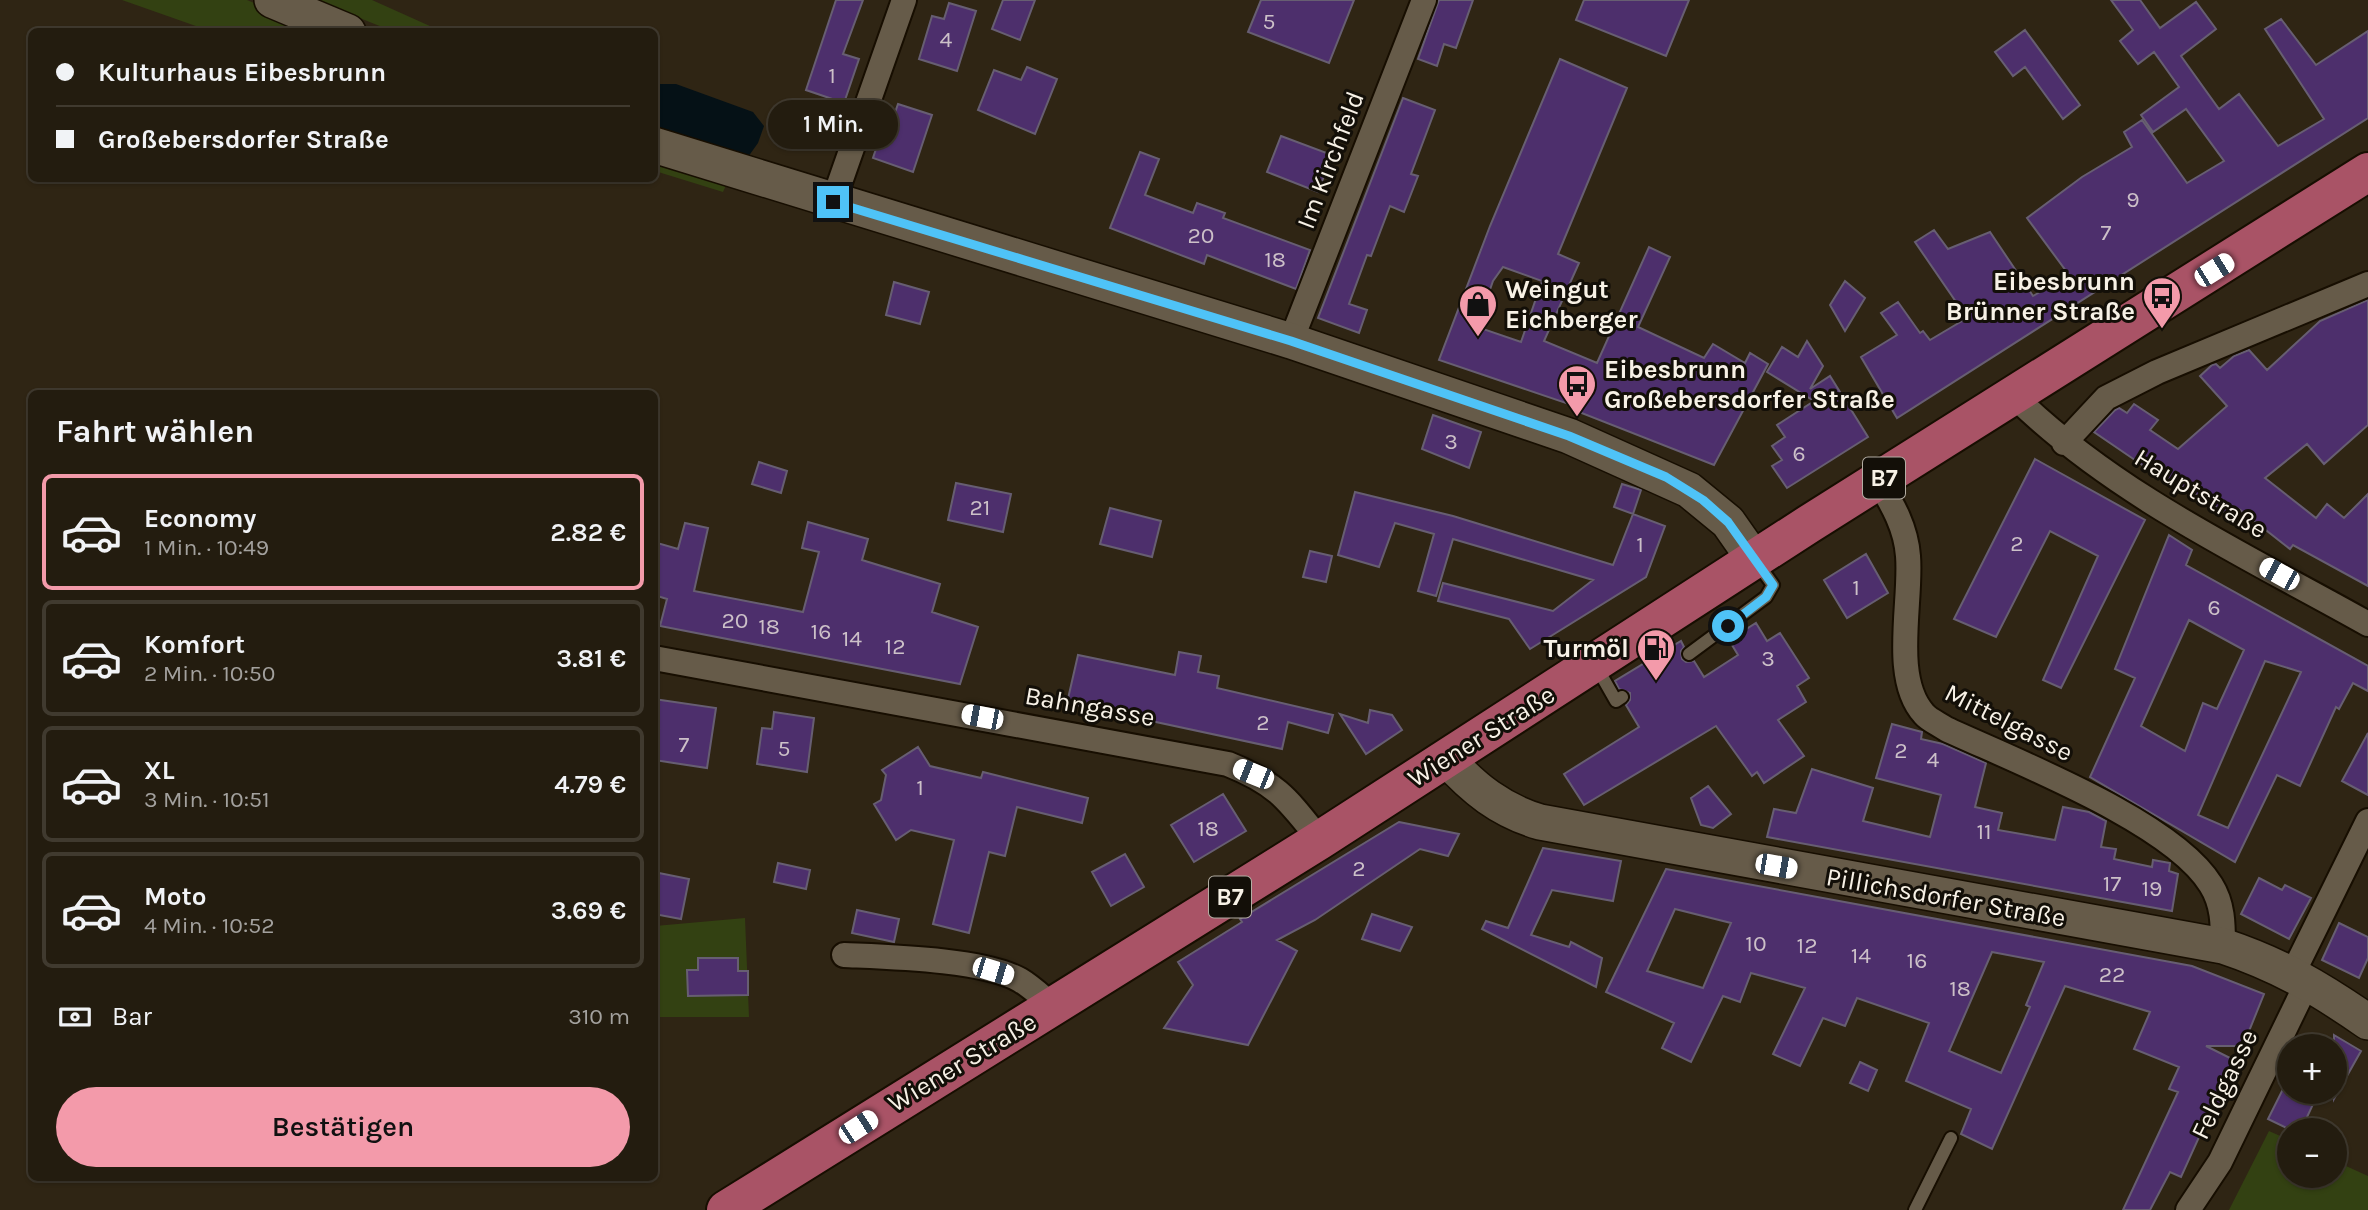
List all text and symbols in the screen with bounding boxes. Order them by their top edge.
house number: 5 [1263,8,1275,35]
house number: 4 [940,26,953,53]
text: Kulturhaus Eibesbrunn [98,57,386,88]
house number: 1 [828,62,836,89]
street label: Im Kirchfeld [1290,87,1371,233]
callout: 1 Min. [768,100,898,150]
text: 1 Min. [803,111,863,138]
text: Großebersdorfer Straße [98,124,389,155]
route end [817,186,849,218]
house number: 9 [2126,186,2140,213]
house number: 7 [2101,219,2112,246]
house number: 20 [1188,222,1214,249]
house number: 18 [1264,246,1286,273]
car [2191,250,2238,290]
place label: Eibesbrunn Brünner Straße [1946,266,2135,327]
place label: Weingut Eichberger [1505,274,1638,335]
bus stop icon: Eibesbrunn Brünner Straße [2141,275,2183,330]
shop icon: Weingut Eichberger [1457,283,1499,338]
place label: Eibesbrunn Großebersdorfer Straße [1604,354,1895,415]
bus stop icon: Eibesbrunn Großebersdorfer Straße [1556,363,1598,418]
text: Fahrt wählen [56,413,254,450]
house number: 3 [1444,428,1458,455]
house number: 6 [1792,440,1806,467]
street label: Hauptstraße [2129,442,2273,545]
road number: B7 [1863,458,1905,499]
house number: 21 [970,494,990,521]
icon: car [60,501,123,564]
text: Economy [144,503,256,534]
text: 2.82 € [550,517,626,548]
house number: 2 [2010,530,2024,557]
house number: 1 [1636,531,1644,558]
text: 1 Min. · 10:49 [144,534,269,561]
car [2256,555,2303,593]
house number: 1 [1852,574,1860,601]
house number: 6 [2207,594,2221,621]
house number: 20 [722,607,748,634]
route start [1712,610,1744,642]
house number: 18 [758,613,780,640]
house number: 16 [811,618,831,645]
house number: 14 [842,625,862,652]
icon: car [60,627,123,690]
fuel station icon: Turmöl [1635,627,1677,682]
text: Komfort [144,629,245,660]
house number: 12 [885,633,905,660]
place label: Turmöl [1544,633,1629,664]
text: 3.81 € [556,643,626,674]
house number: 3 [1761,645,1775,672]
text: 2 Min. · 10:50 [144,660,275,687]
street label: Mittelgasse [1940,677,2078,768]
street label: Wiener Straße [1402,679,1560,794]
street label: Bahngasse [1022,680,1157,733]
car [960,703,1005,731]
house number: 2 [1256,709,1270,736]
house number: 7 [679,731,690,758]
house number: 5 [778,735,790,762]
house number: 2 [1894,737,1908,764]
house number: 4 [1927,746,1940,773]
icon: car [60,753,123,816]
text: XL [144,755,175,786]
car [1230,756,1277,792]
text: 4.79 € [554,769,626,800]
house number: 1 [916,774,924,801]
text: 3 Min. · 10:51 [144,786,270,813]
house number: 18 [1197,815,1219,842]
house number: 11 [1976,818,1992,845]
car [1754,852,1799,880]
house number: 2 [1352,855,1366,882]
street label: Pillichsdorfer Straße [1824,861,2068,934]
house number: 17 [2103,870,2121,897]
house number: 19 [2142,875,2162,902]
road number: B7 [1209,876,1251,917]
icon: car [60,879,123,942]
text: Moto [144,881,206,912]
text: 3.69 € [551,895,626,926]
text: 4 Min. · 10:52 [144,912,275,939]
house number: 10 [1745,930,1767,957]
house number: 12 [1797,932,1817,959]
house number: 14 [1851,942,1871,969]
house number: 16 [1907,947,1927,974]
car [970,955,1017,987]
house number: 22 [2099,961,2125,988]
house number: 18 [1949,975,1971,1002]
icon: cash [56,998,94,1036]
text: Bar [112,1001,152,1032]
text: 310 m [568,1003,630,1030]
street label: Wiener Straße [883,1006,1042,1119]
street label: Feldgasse [2185,1024,2264,1144]
map controls [2277,1034,2347,1188]
button: + [2277,1034,2347,1104]
button: Bestätigen [56,1087,630,1167]
car [835,1107,882,1147]
button: − [2277,1118,2347,1188]

